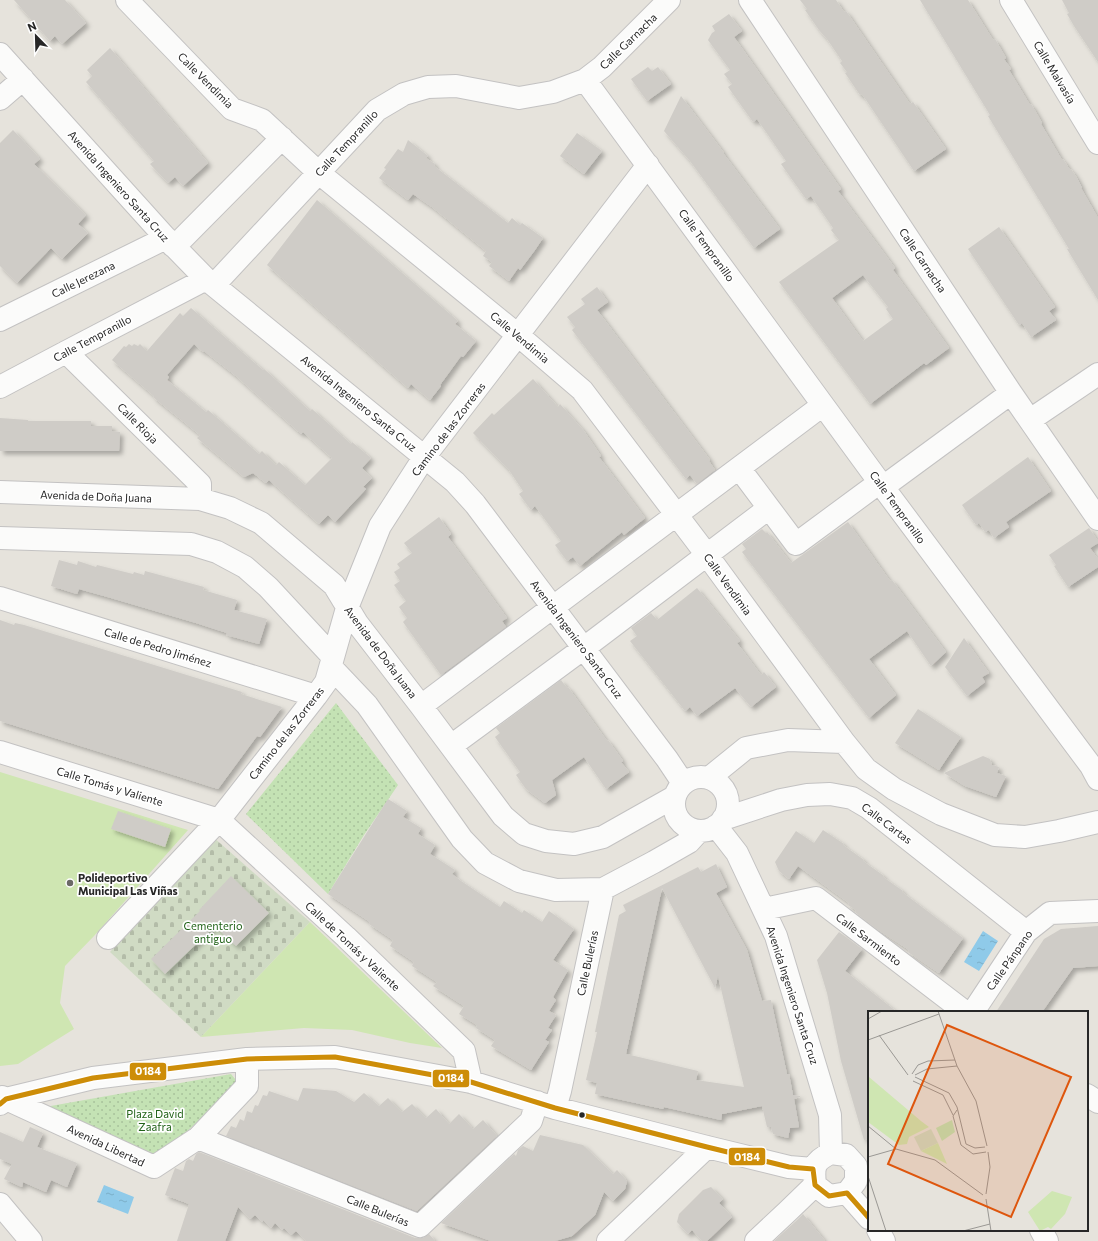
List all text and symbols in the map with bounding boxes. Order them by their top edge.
street label: Calle Garnacha [597,10,659,72]
north arrow [16,16,56,56]
text: N [26,19,38,34]
street label: Calle Malvasía [1031,38,1079,106]
street label: Calle Vendimia [176,50,236,110]
street label: Calle Tempranillo [312,107,380,179]
street label: Avenida Ingeniero Santa Cruz [66,128,173,245]
street label: Calle Tempranillo [676,206,738,284]
street label: Calle Garnacha [897,225,949,295]
street label: Calle Jerezana [49,258,117,301]
street label: Calle Vendimia [488,309,552,365]
street label: Calle Tempranillo [51,312,133,364]
street label: Avenida Ingeniero Santa Cruz [299,352,420,454]
street label: Camino de las Zorreras [408,380,488,478]
street label: Calle Rioja [115,400,161,446]
street label: Calle Tempranillo [867,468,929,546]
street label: Avenida de Doña Juana [40,488,152,505]
street label: Calle Vendimia [701,551,755,617]
street label: Avenida Ingeniero Santa Cruz [528,577,626,701]
street label: Avenida de Doña Juana [341,603,420,701]
street label: Calle de Pedro Jiménez [102,624,214,671]
street label: Camino de las Zorreras [246,684,326,782]
street label: Calle Tomás y Valiente [55,764,165,808]
street label: Calle Cartas [859,800,915,846]
place label: Polideportivo Municipal Las Viñas [78,871,178,897]
marker: Polideportivo Municipal Las Viñas [65,878,75,888]
street label: Calle de Tomás y Valiente [303,899,403,993]
street label: Calle Sarmiento [834,910,905,968]
park label: Cementerio antiguo [183,919,243,945]
street label: Avenida Ingeniero Santa Cruz [764,924,822,1066]
street label: Calle Pánpano [983,927,1035,993]
street label: Calle Bulerías [574,929,600,997]
inset map [868,1011,1088,1231]
line badge: 0184 [129,1062,167,1081]
text: 0184 [135,1064,161,1077]
line badge: 0184 [432,1069,470,1088]
text: 0184 [438,1071,464,1084]
park label: Plaza David Zaafra [126,1107,184,1133]
unlabelled marker [577,1110,587,1120]
street label: Avenida Libertad [65,1121,147,1169]
line badge: 0184 [728,1147,766,1166]
text: 0184 [734,1150,760,1163]
street label: Calle Bulerías [345,1191,411,1229]

